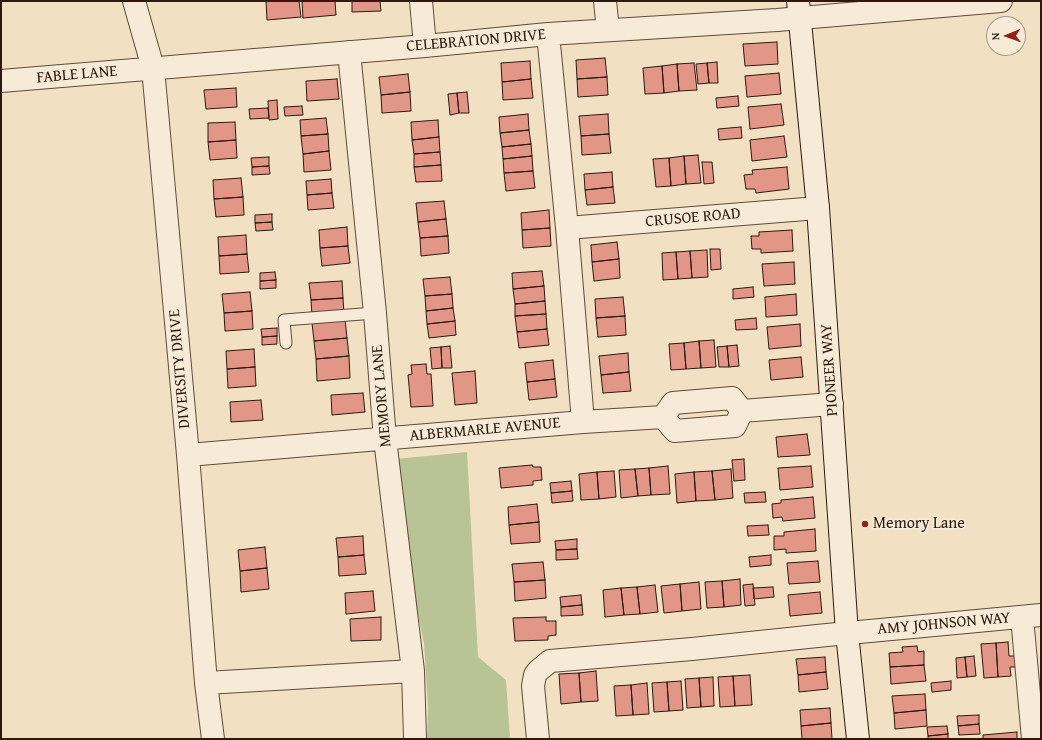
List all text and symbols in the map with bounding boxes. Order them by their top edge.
north arrow [986,16,1026,56]
street label: CELEBRATION DRIVE [405,25,547,57]
text: N [987,32,1003,40]
street label: FABLE LANE [36,62,118,88]
street label: CRUSOE ROAD [645,204,741,232]
street label: DIVERSITY DRIVE [165,309,195,429]
street label: PIONEER WAY [817,323,843,417]
street label: MEMORY LANE [368,344,396,448]
street label: ALBERMARLE AVENUE [409,414,561,446]
place label: Memory Lane [873,514,965,534]
marker: Memory Lane [860,519,870,529]
street label: AMY JOHNSON WAY [877,609,1011,639]

